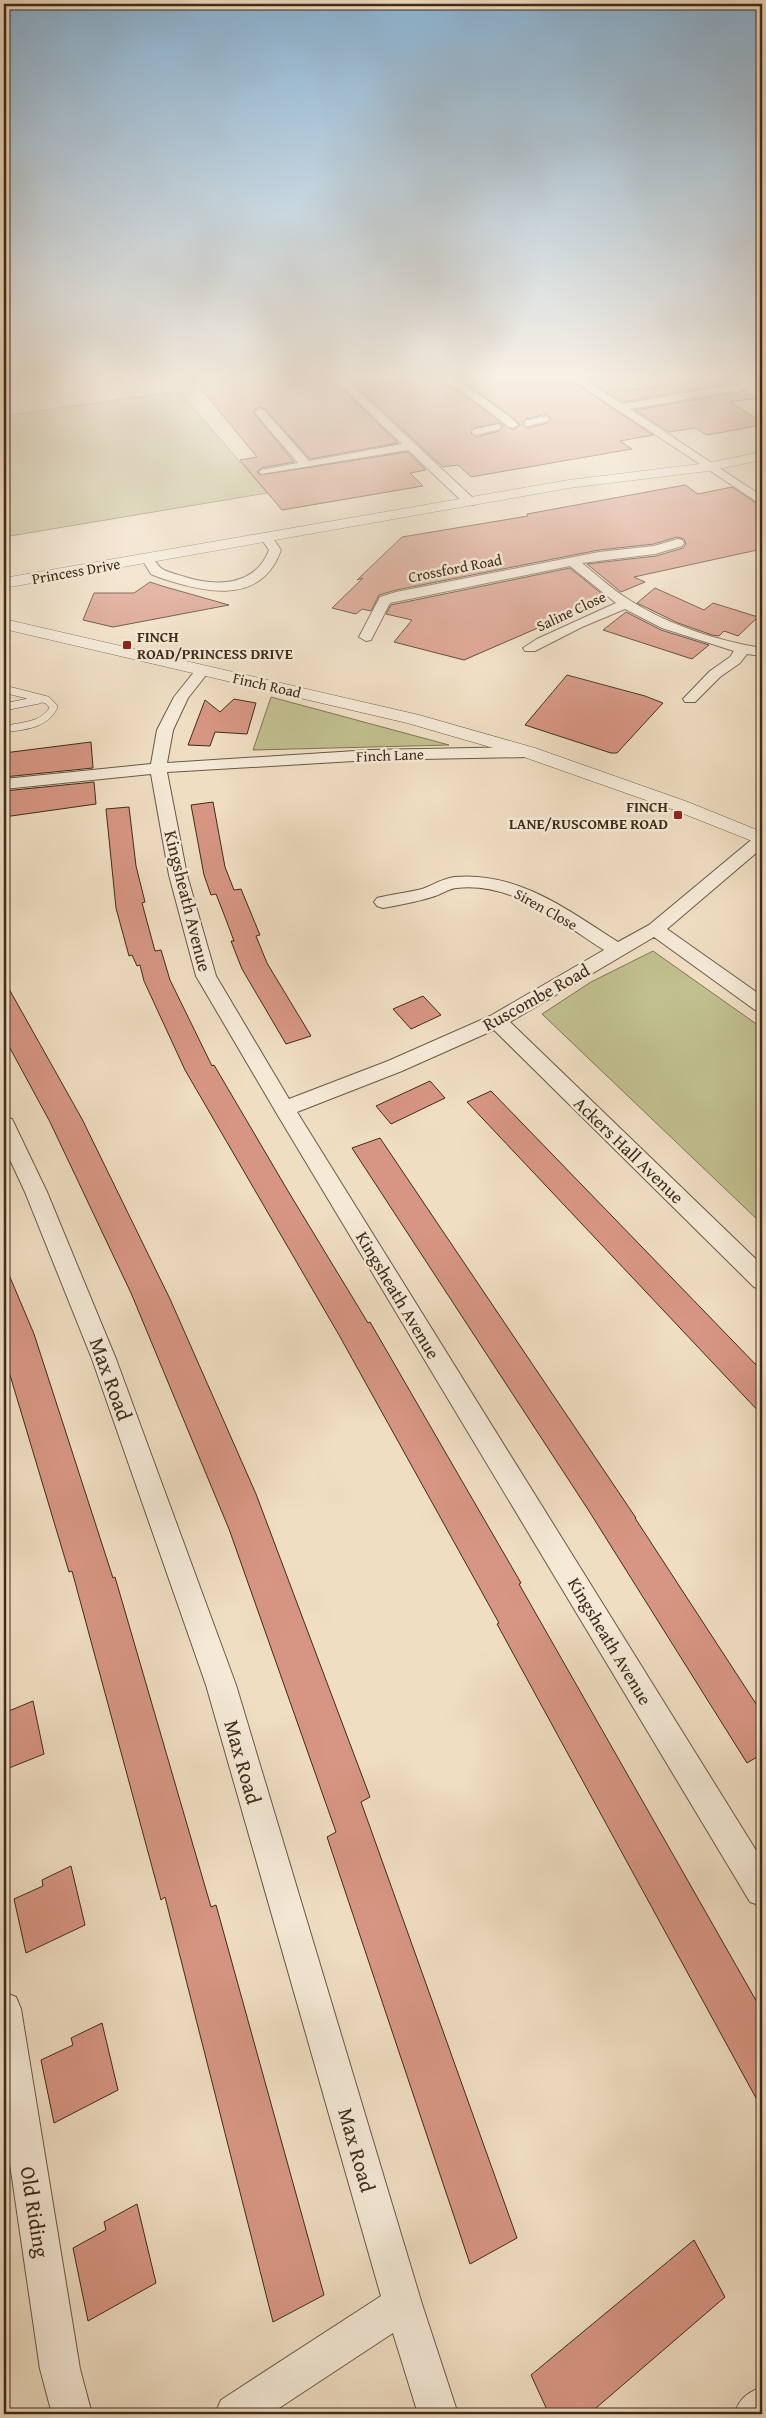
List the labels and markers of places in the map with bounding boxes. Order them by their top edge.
place label: FINCH ROAD/PRINCESS DRIVE [137,626,293,664]
marker: FINCH ROAD/PRINCESS DRIVE [121,639,133,651]
place label: FINCH LANE/RUSCOMBE ROAD [509,796,668,834]
marker: FINCH LANE/RUSCOMBE ROAD [672,809,684,821]

